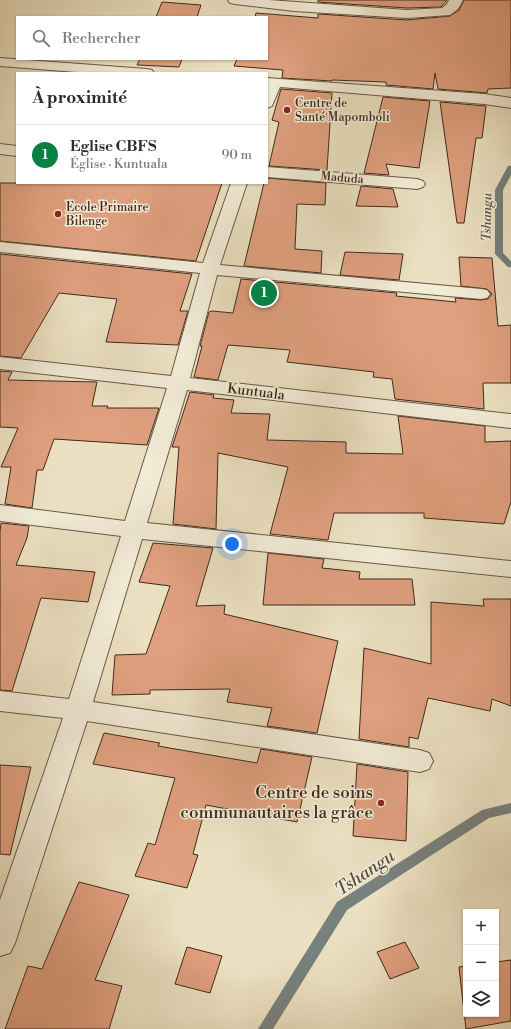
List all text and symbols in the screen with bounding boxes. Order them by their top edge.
search box [16,16,268,60]
icon: search [30,27,52,49]
text: Rechercher [62,29,141,48]
text: À proximité [32,87,127,109]
place label: Centre de Santé Mapomboli [295,96,390,125]
marker: Centre de Santé Mapomboli [282,105,292,115]
text: Eglise CBFS [70,137,157,156]
text: 1 [42,147,48,163]
text: 90 m [221,147,252,163]
text: Église · Kuntuala [70,156,168,172]
street label: Maduda [320,169,365,187]
water label: Tshangu [479,192,495,241]
place label: Ecole Primaire Bilenge [65,200,148,229]
marker: Ecole Primaire Bilenge [53,209,63,219]
pin: 1 [251,278,277,308]
street label: Kuntuala [226,380,287,405]
your location [222,534,242,554]
place label: Centre de soins communautaires la grâce [180,782,373,824]
marker: Centre de soins communautaires la grâce [376,798,386,808]
water label: Tshangu [331,844,400,901]
map controls [463,909,499,1017]
button: + [463,909,499,945]
button: − [463,945,499,981]
button: layers [463,981,499,1017]

